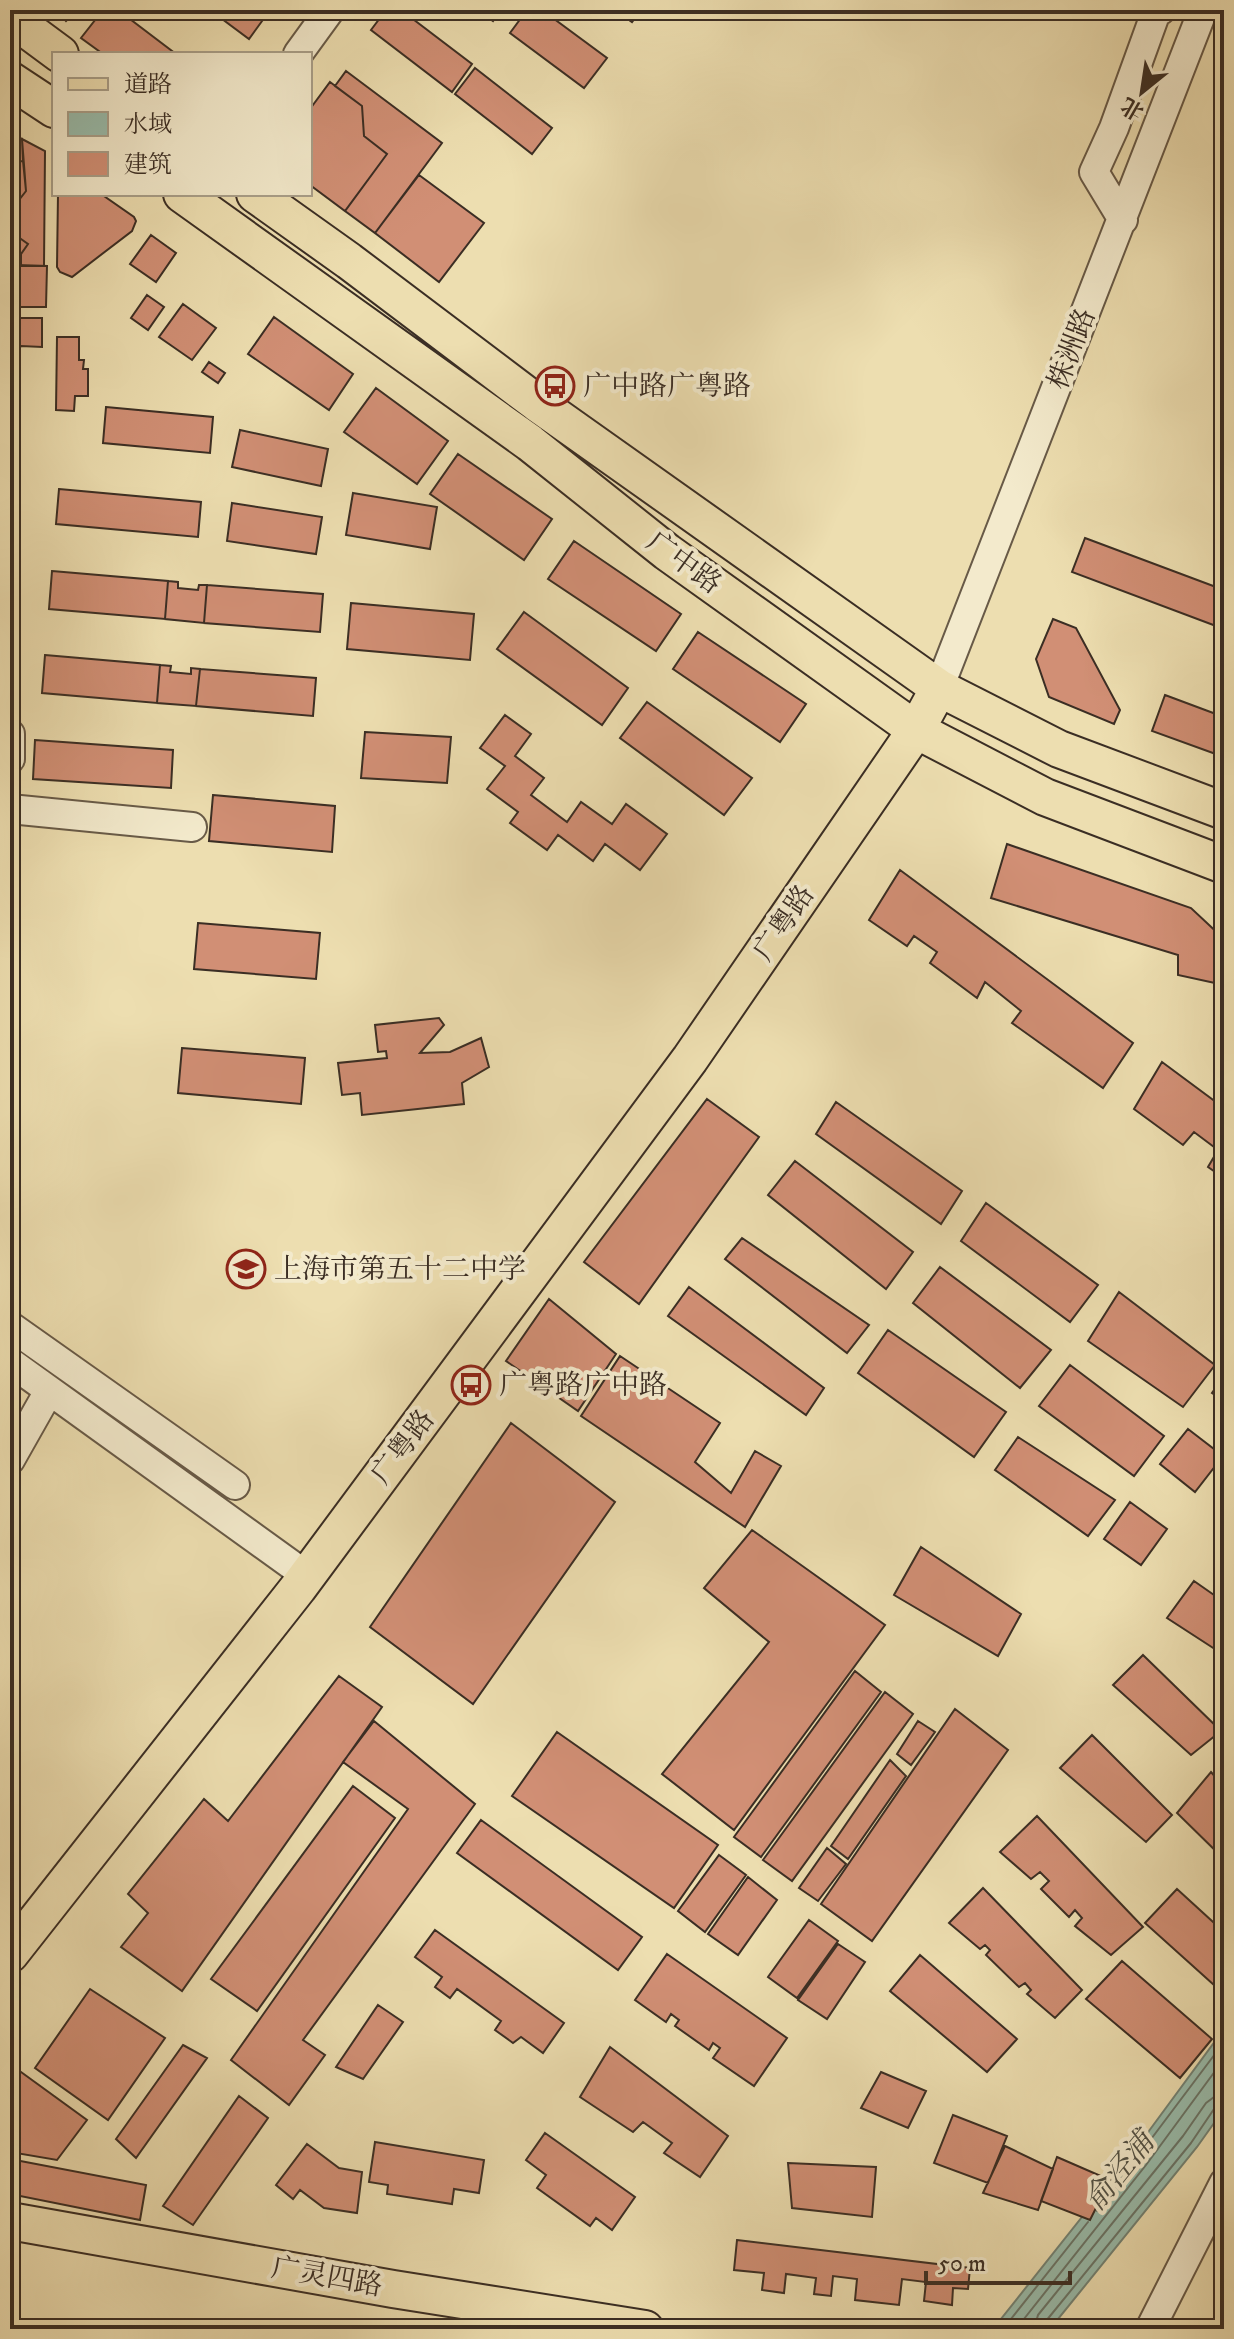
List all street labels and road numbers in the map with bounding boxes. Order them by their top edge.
street label: 株洲路 [1041,304,1103,394]
street label: 广中路 [640,524,728,602]
street label: 广粤路 [746,878,822,968]
street label: 广粤路 [364,1403,442,1491]
street label: 广灵四路 [269,2250,385,2304]

